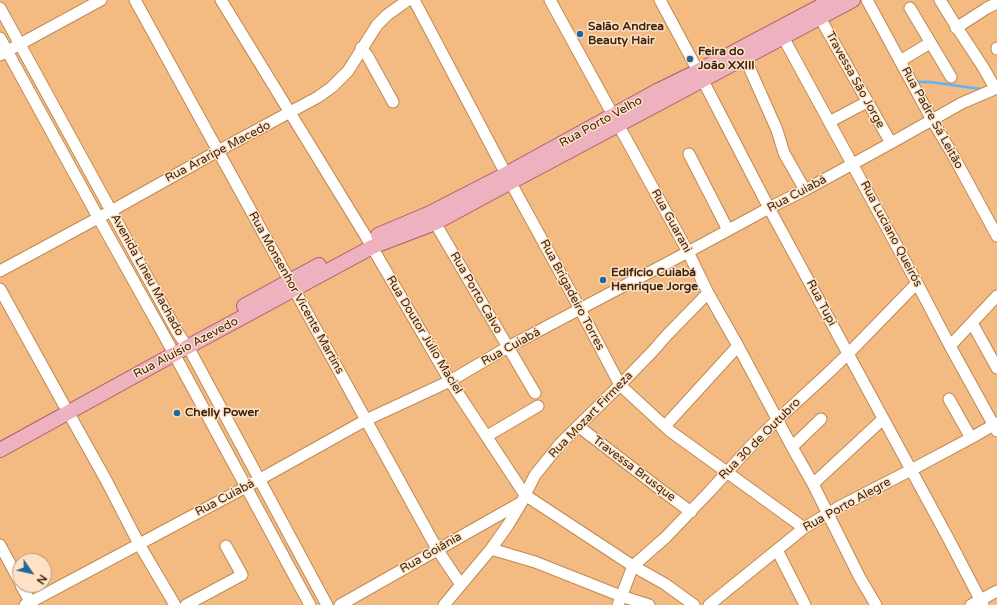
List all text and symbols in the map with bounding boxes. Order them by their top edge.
place label: Salão Andrea Beauty Hair [588,20,664,48]
marker: Salão Andrea Beauty Hair [575,29,585,39]
street label: Travessa São Jorge [822,29,888,131]
place label: Feira do João XXIII [698,45,755,73]
marker: Feira do João XXIII [685,54,695,64]
street label: Rua Padre Sá Leitão [898,64,966,172]
street label: Rua Porto Velho [557,93,645,151]
street label: Rua Araripe Macedo [163,118,273,186]
street label: Rua Cuiabá [765,172,829,216]
street label: Rua Luciano Queirós [857,179,925,289]
street label: Rua Guarani [648,187,694,255]
street label: Rua Monsenhor Vicente Martins [245,209,347,377]
street label: Avenida Lineu Machado [107,211,187,339]
street label: Rua Brigadeiro Torres [537,237,607,353]
street label: Rua Porto Calvo [447,250,505,336]
place label: Edifício Cuiabá Henrique Jorge [611,266,698,294]
street label: Rua Doutor Júlio Maciel [383,273,465,397]
marker: Edifício Cuiabá Henrique Jorge [598,275,608,285]
street label: Rua Tupi [803,277,839,329]
street label: Rua Aluísio Azevedo [131,314,241,382]
street label: Rua Cuiabá [479,325,543,369]
street label: Rua Mozart Firmeza [546,369,636,461]
street label: Rua 30 de Outubro [716,395,804,483]
place label: Chelly Power [185,406,259,420]
marker: Chelly Power [172,408,182,418]
street label: Travessa Brusque [590,433,678,505]
street label: Rua Porto Alegre [801,475,893,535]
street label: Rua Cuiabá [193,476,257,520]
street label: Rua Goiânia [398,530,464,576]
north arrow [12,553,52,593]
text: N [34,572,49,587]

